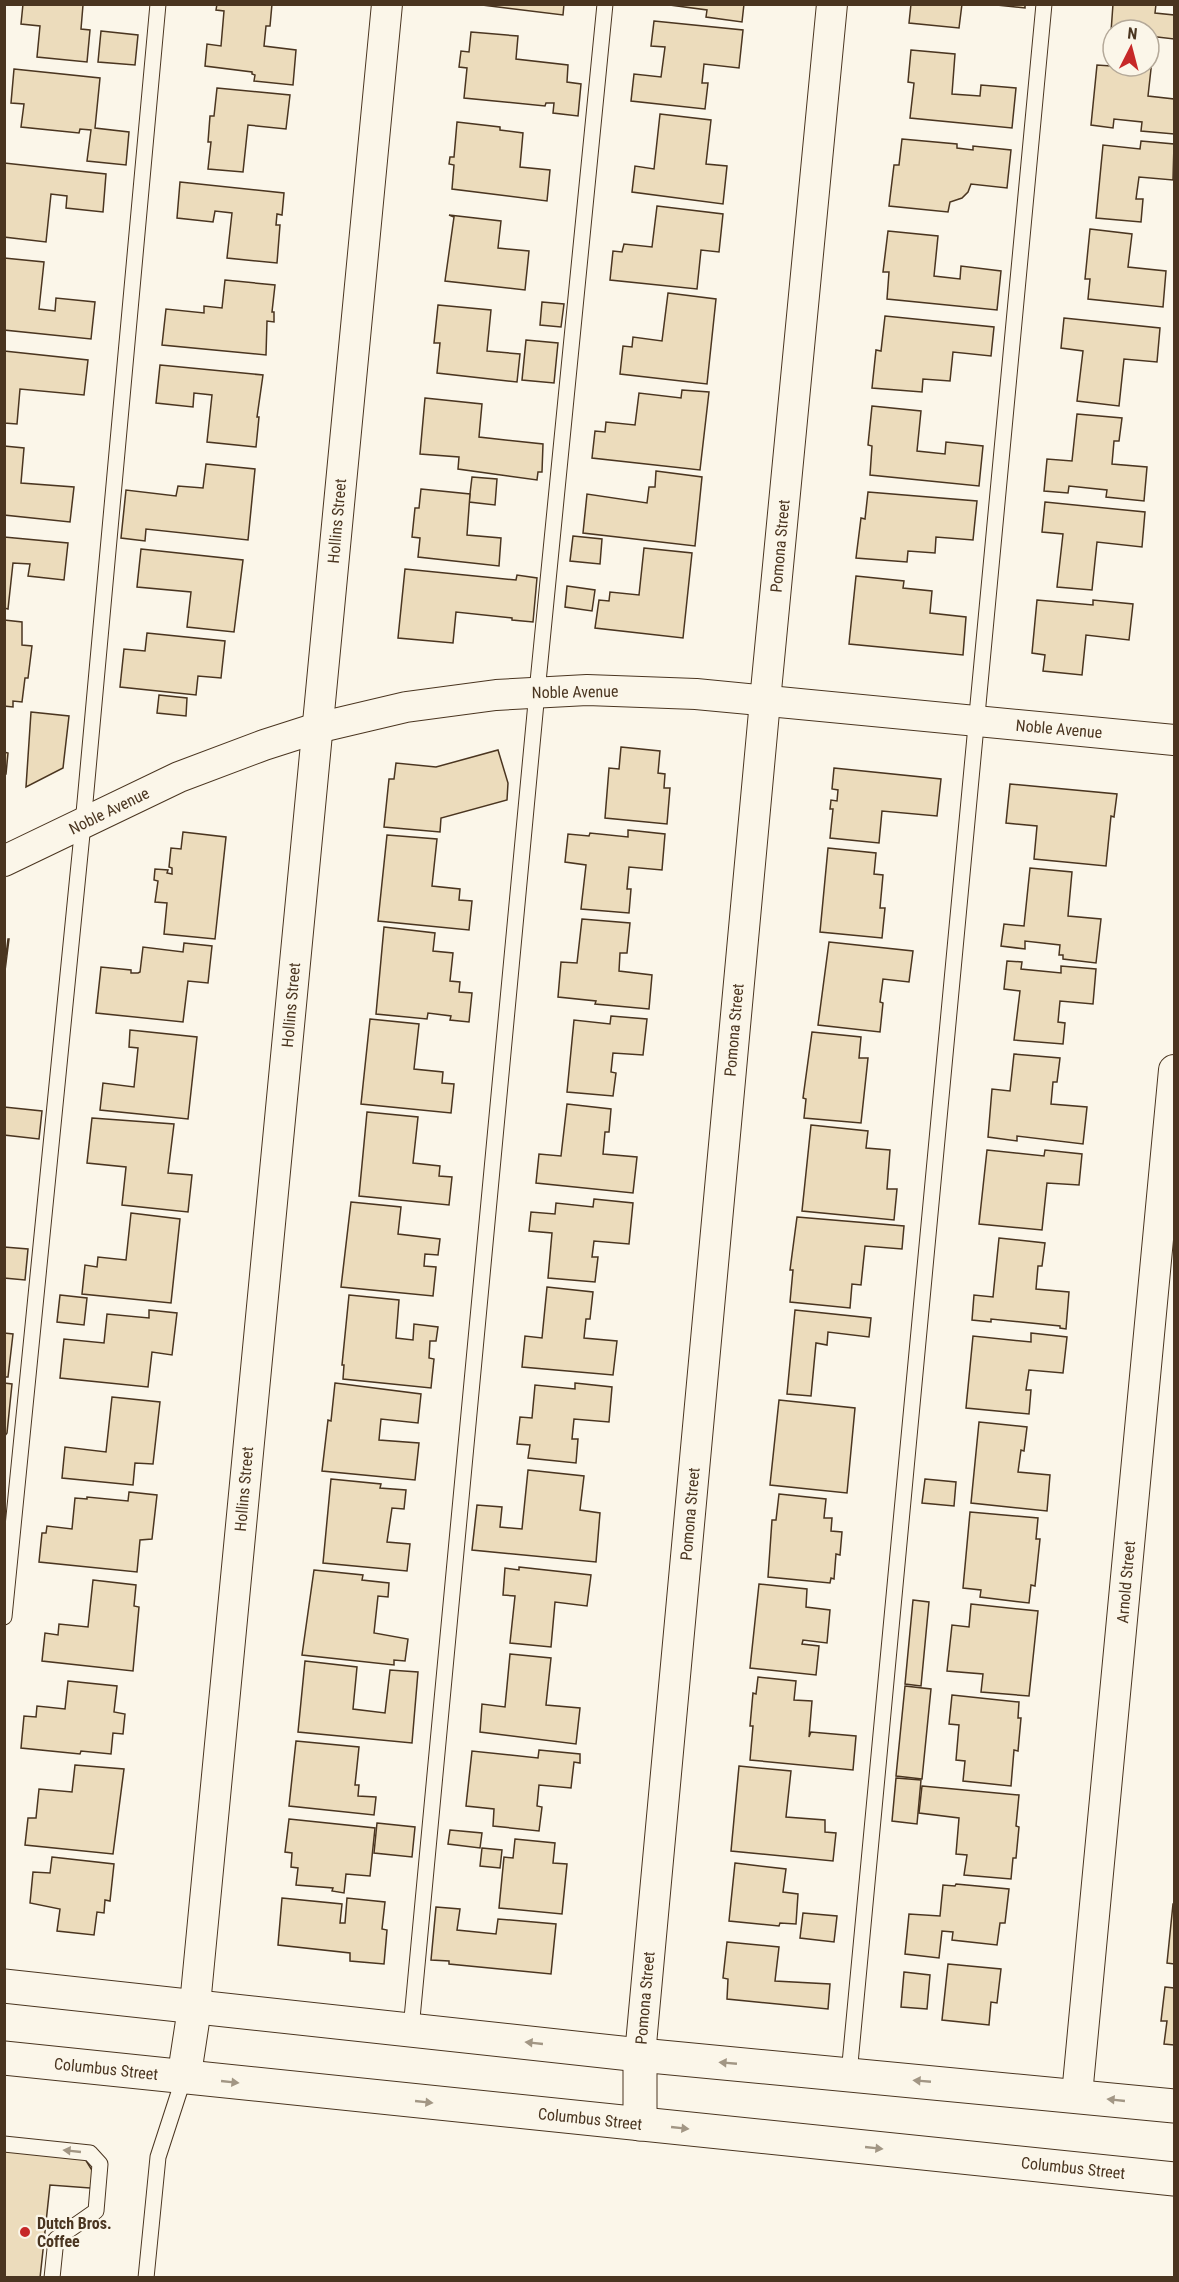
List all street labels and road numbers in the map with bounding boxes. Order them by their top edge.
street label: Hollins Street [324,477,350,564]
street label: Pomona Street [766,498,794,593]
street label: Noble Avenue [531,682,619,702]
street label: Noble Avenue [1015,716,1103,742]
street label: Noble Avenue [66,783,152,839]
street label: Hollins Street [278,961,304,1048]
street label: Pomona Street [720,982,748,1077]
street label: Hollins Street [231,1445,257,1532]
street label: Pomona Street [676,1466,704,1561]
street label: Arnold Street [1113,1540,1139,1624]
street label: Pomona Street [631,1950,659,2045]
street label: Columbus Street [53,2054,159,2084]
street label: Columbus Street [537,2104,643,2134]
street label: Columbus Street [1020,2153,1126,2183]

